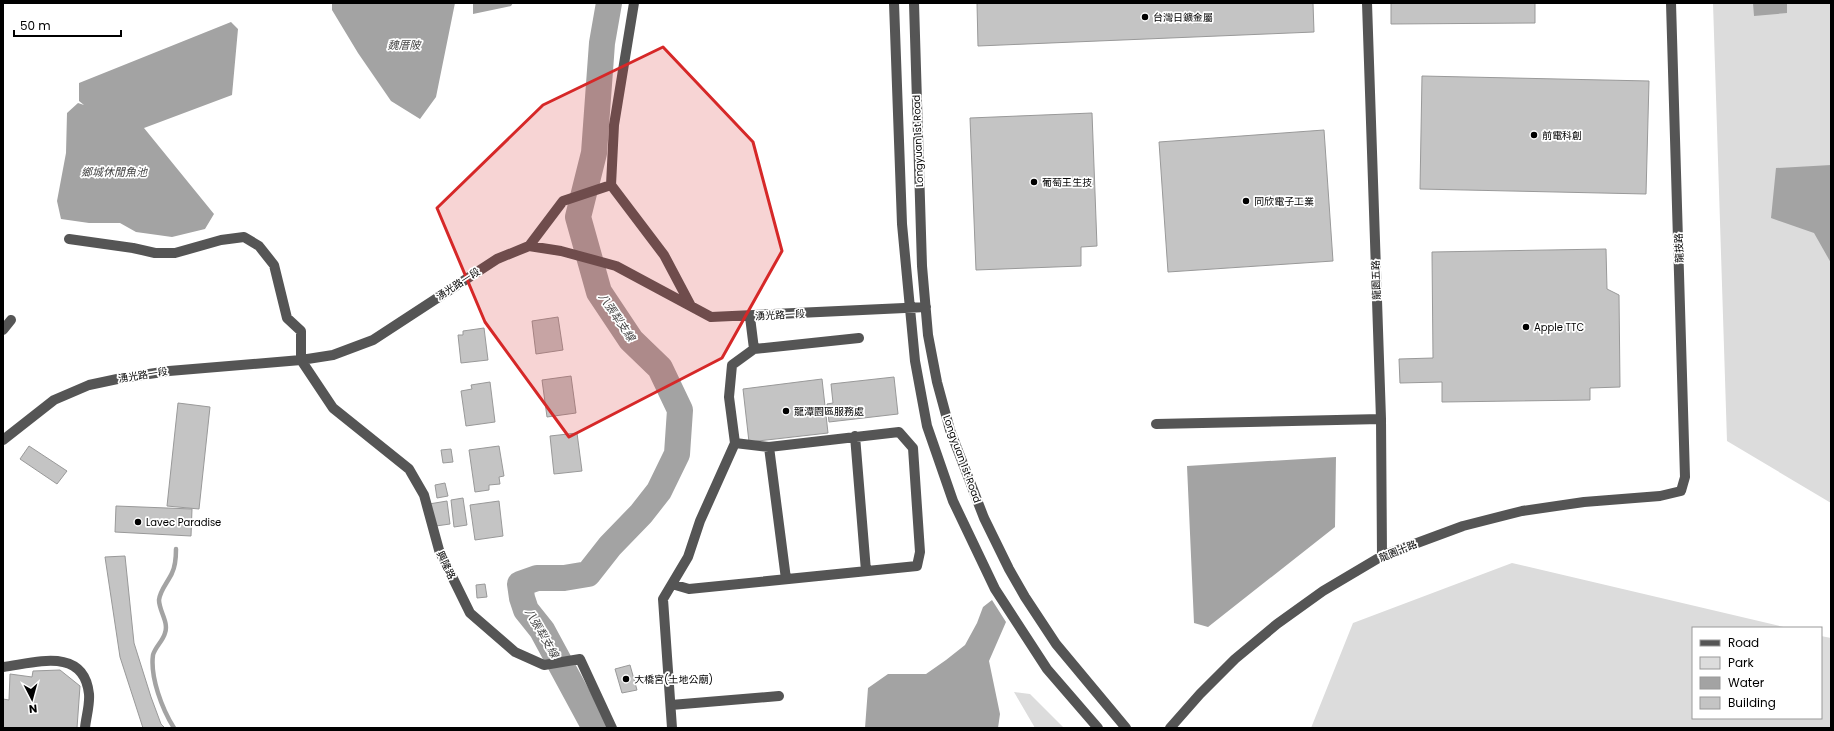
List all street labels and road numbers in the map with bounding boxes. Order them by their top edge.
street label: Longyuan 1st Road [909,95,927,187]
street label: 龍技路 [1671,233,1687,263]
street label: 龍園五路 [1368,260,1384,300]
street label: 湧光路一段 [433,264,483,304]
street label: 湧光路一段 [755,306,805,324]
street label: 湧光路一段 [117,364,169,386]
street label: Longyuan 1st Road [939,413,985,505]
street label: 龍園十路 [1377,537,1419,565]
street label: 興隆路 [433,548,459,582]

